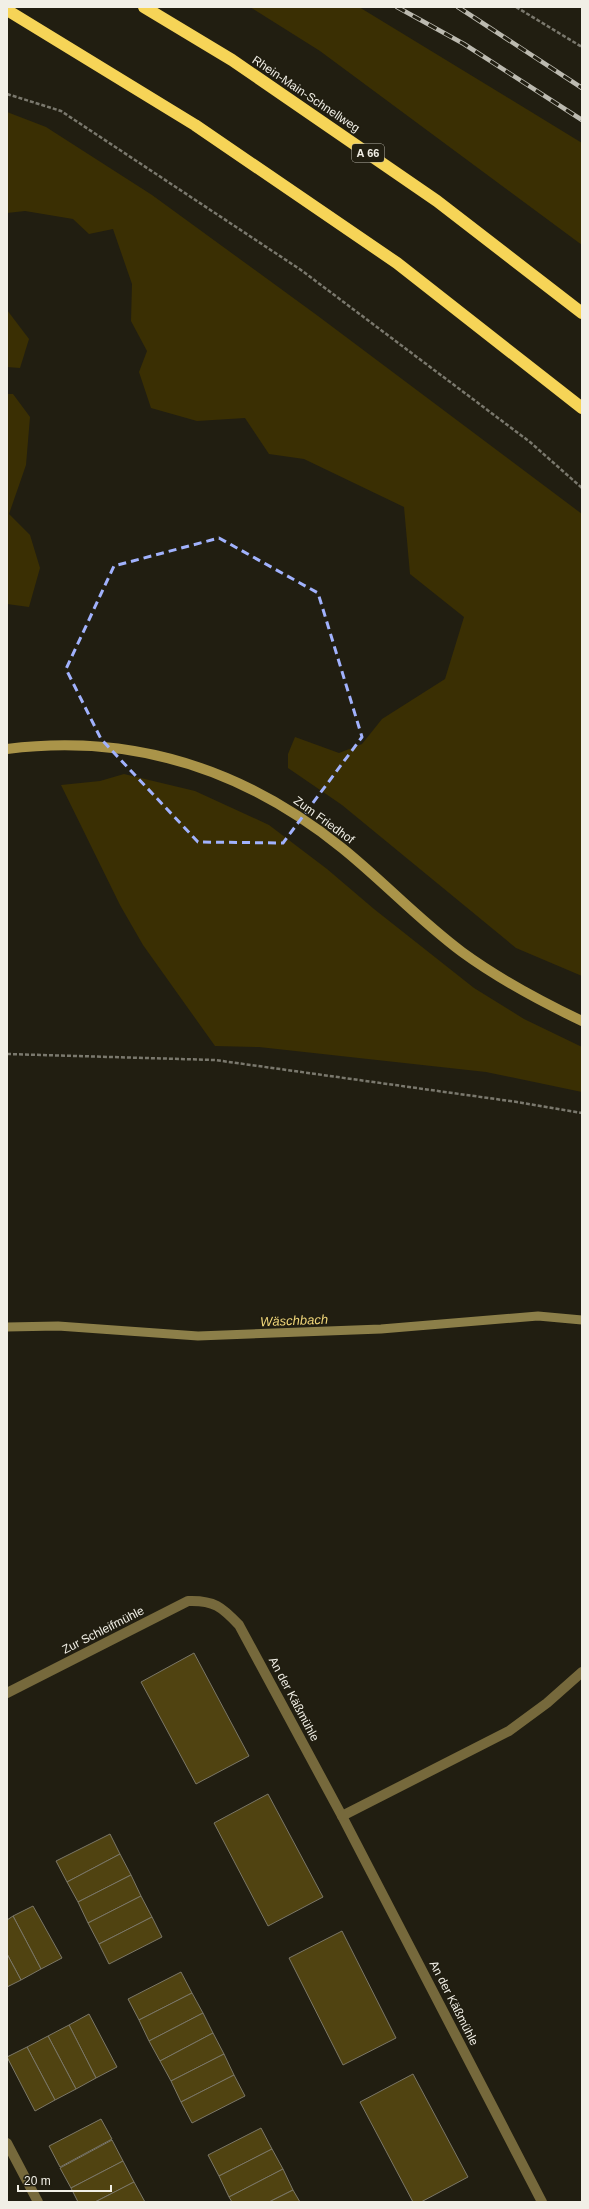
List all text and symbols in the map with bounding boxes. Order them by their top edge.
street label: Rhein-Main-Schnellweg [250,53,362,135]
road number: A 66 [352,144,384,162]
street label: Zum Friedhof [291,793,358,847]
water label: Wäschbach [260,1312,328,1329]
street label: Zur Schleifmühle [60,1603,147,1657]
street label: An der Käßmühle [266,1654,322,1744]
street label: An der Käßmühle [427,1958,482,2048]
scale bar [18,2167,111,2193]
text: 20 m [24,2174,51,2188]

